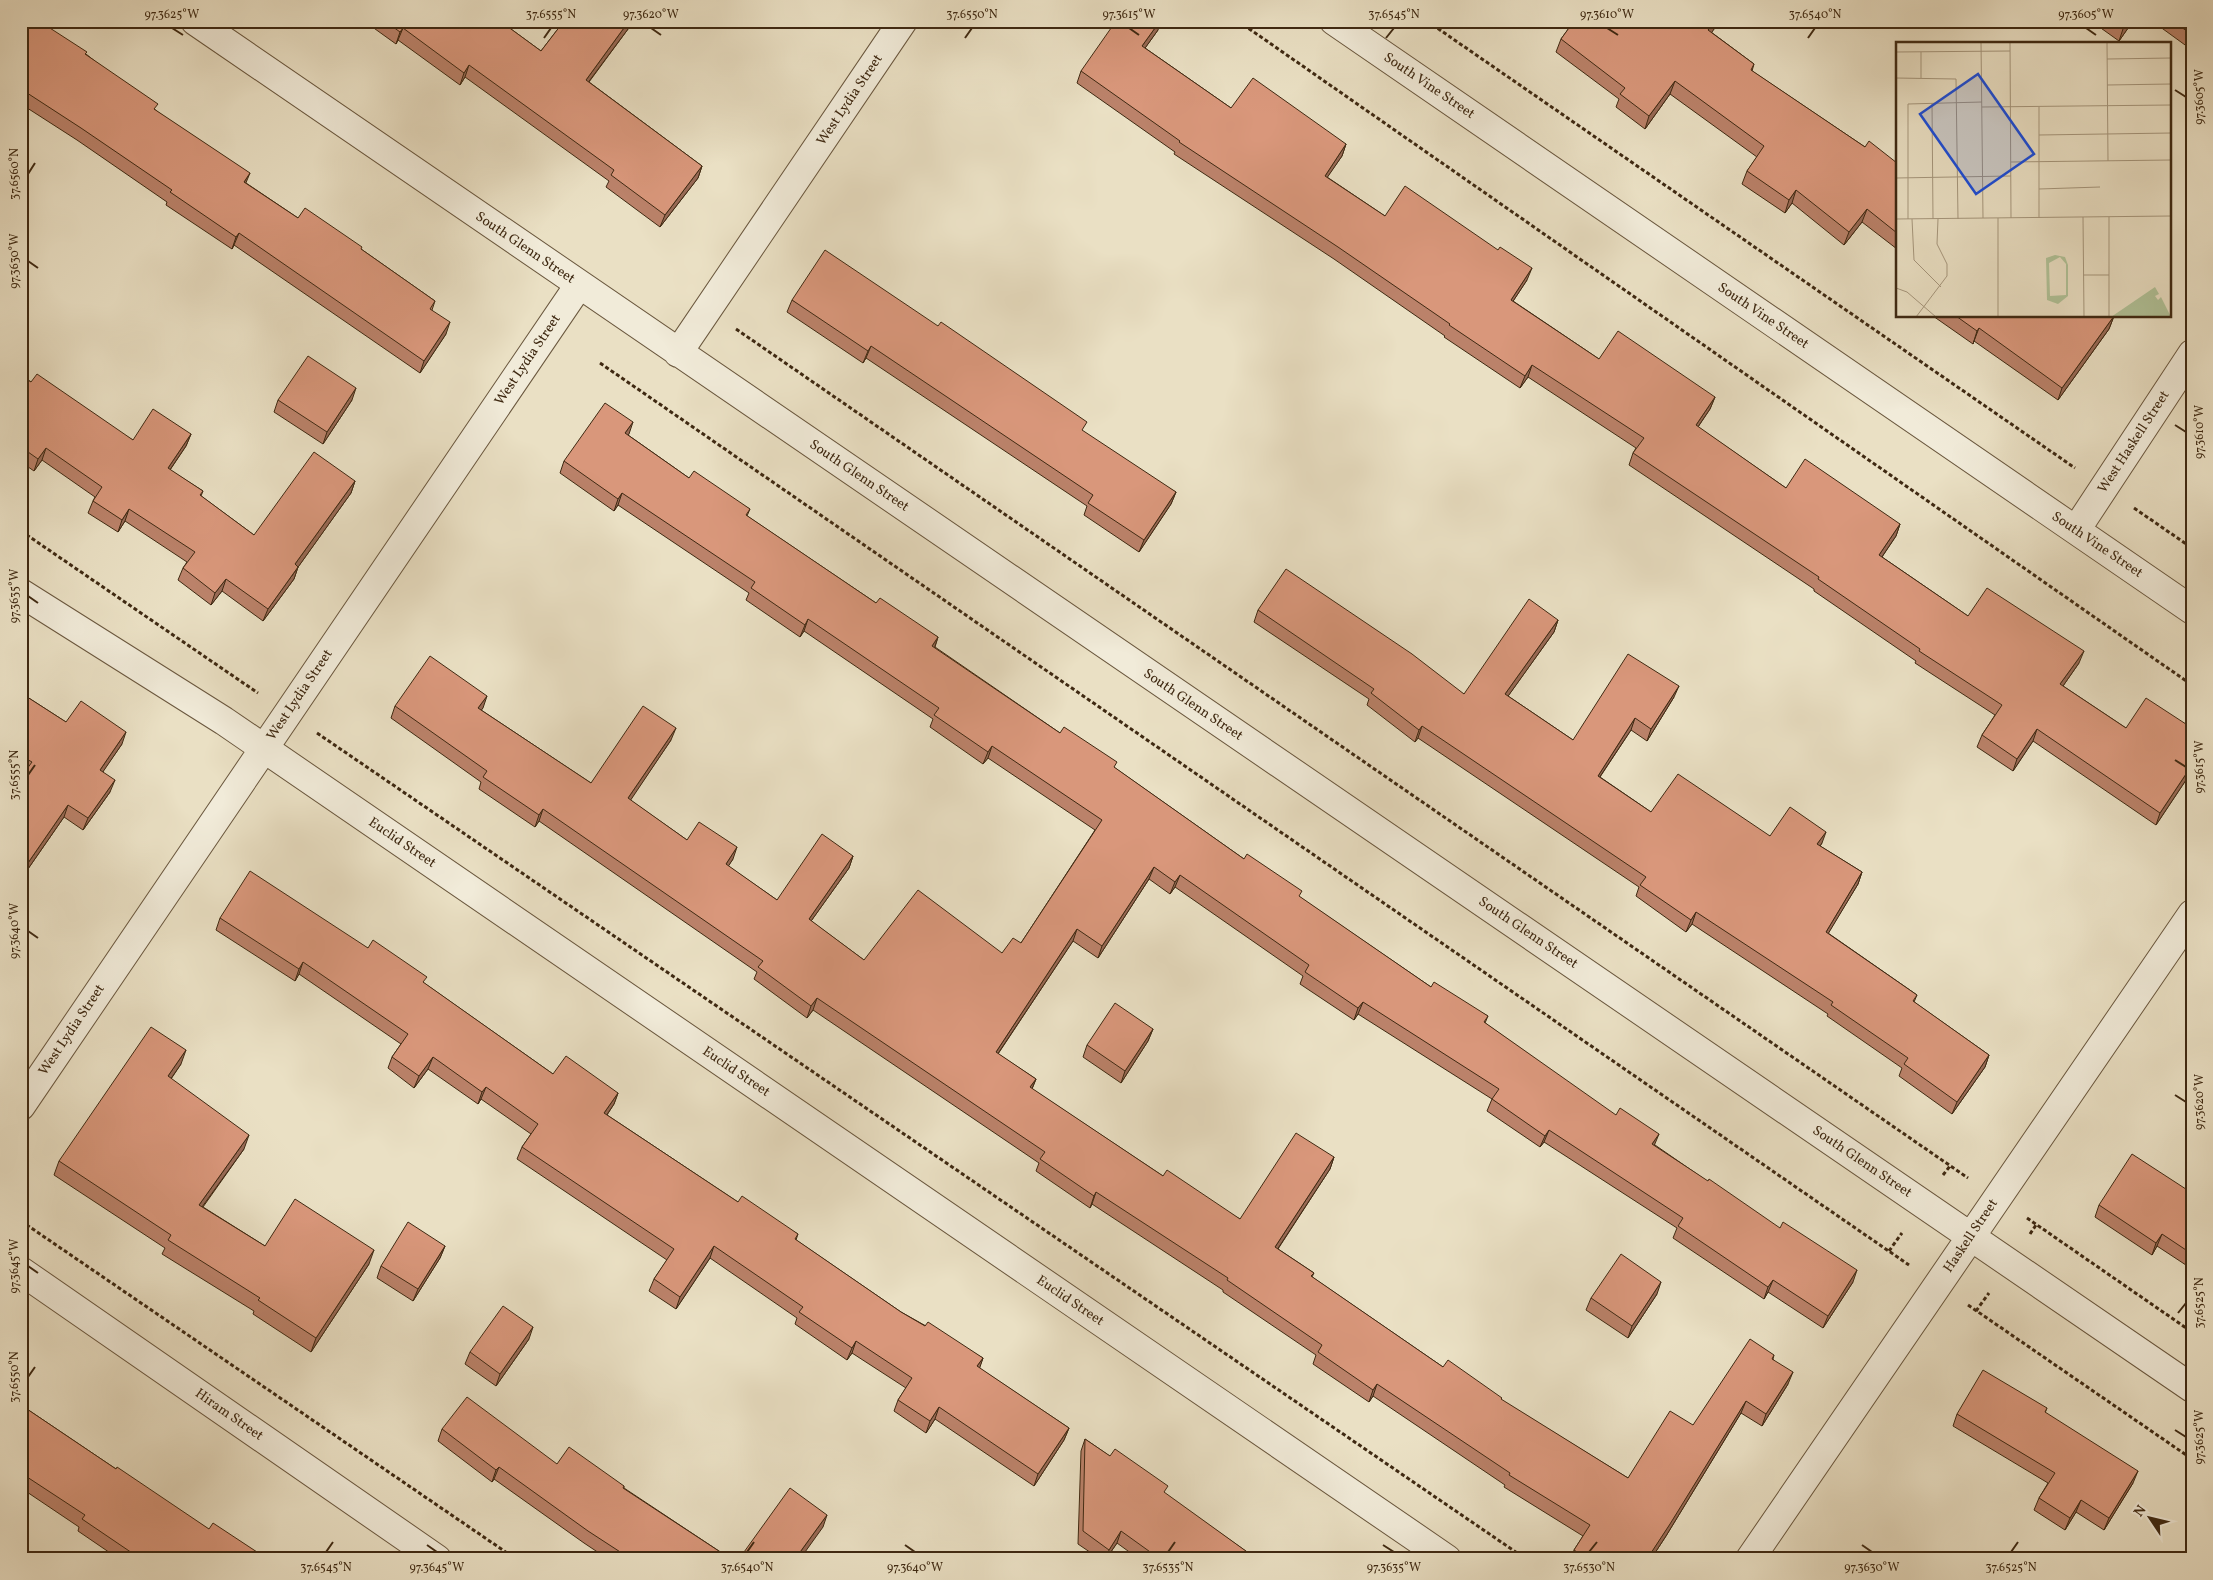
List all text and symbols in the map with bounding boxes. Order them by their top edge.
text: 97.3625°W [145,7,199,23]
text: 37.6555°N [526,7,576,23]
text: 97.3620°W [623,7,679,23]
text: 37.6550°N [946,7,998,23]
text: 97.3615°W [1103,7,1155,23]
text: 37.6545°N [1368,7,1420,23]
text: 97.3610°W [1580,7,1634,23]
text: 37.6540°N [1789,7,1841,23]
text: 97.3605°W [2058,7,2114,23]
inset map [1896,42,2170,318]
street label: South Vine Street [1380,48,1478,124]
street label: West Lydia Street [812,51,888,149]
text: 97.3605°W [2192,69,2208,125]
text: 37.6560°N [7,148,23,200]
street label: South Glenn Street [471,208,579,288]
text: 97.3630°W [7,233,23,289]
street label: South Vine Street [1714,278,1812,354]
street label: West Lydia Street [490,311,566,409]
street label: West Haskell Street [2094,387,2174,497]
text: 97.3610°W [2192,405,2208,459]
street label: South Glenn Street [805,436,913,516]
street label: South Vine Street [2048,507,2146,583]
text: 97.3635°W [7,569,23,623]
street label: West Lydia Street [262,646,338,744]
street label: South Glenn Street [1139,665,1247,745]
text: 97.3615°W [2192,741,2208,793]
text: 37.6555°N [7,750,23,800]
street label: Euclid Street [364,813,440,873]
street label: South Glenn Street [1474,893,1582,973]
text: 97.3640°W [7,903,23,959]
street label: West Lydia Street [34,981,110,1079]
street label: Euclid Street [698,1042,774,1102]
text: 97.3620°W [2192,1074,2208,1130]
street label: South Glenn Street [1808,1122,1916,1202]
street label: Haskell Street [1939,1195,2003,1277]
text: 97.3645°W [7,1239,23,1293]
street label: Euclid Street [1032,1271,1108,1331]
text: 37.6525°N [2192,1277,2208,1329]
text: 37.6550°N [7,1351,23,1403]
street label: Hiram Street [191,1384,267,1446]
text: 97.3625°W [2192,1410,2208,1464]
north arrow [2126,1492,2176,1542]
text: N [2130,1502,2151,1521]
text: 37.6545°N [300,1560,352,1576]
text: 97.3645°W [410,1560,464,1576]
text: 37.6540°N [721,1560,773,1576]
text: 97.3640°W [887,1560,943,1576]
text: 37.6535°N [1143,1560,1193,1576]
text: 97.3635°W [1367,1560,1421,1576]
text: 37.6530°N [1563,1560,1615,1576]
text: 97.3630°W [1844,1560,1900,1576]
text: 37.6525°N [1985,1560,2037,1576]

